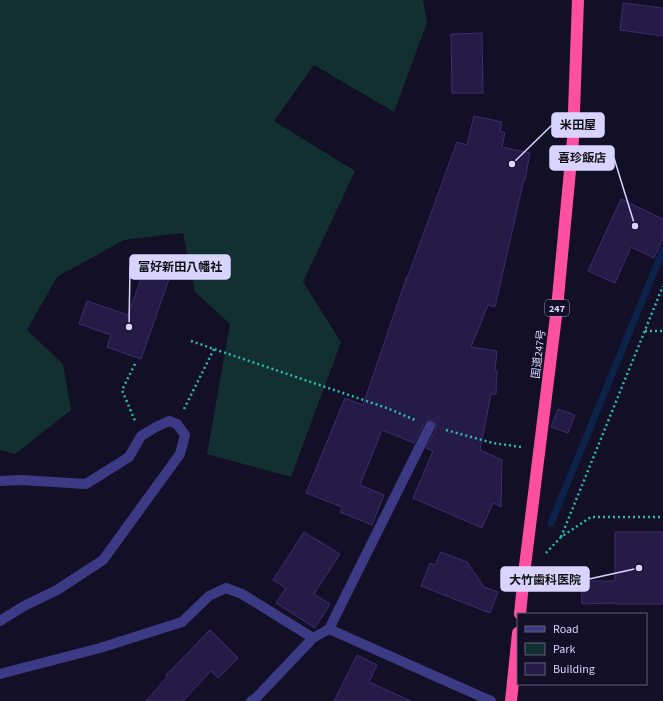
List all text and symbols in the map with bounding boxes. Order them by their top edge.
callout: 米田屋 [552,113,604,137]
text: 米田屋 [560,117,596,134]
callout: 喜珍飯店 [550,146,614,170]
text: 喜珍飯店 [558,150,606,167]
callout: 富好新田八幡社 [130,255,230,279]
text: 富好新田八幡社 [138,259,222,276]
road number: 247 [545,300,569,316]
street label: 国道247号 [528,329,549,379]
callout: 大竹歯科医院 [501,567,589,591]
text: 大竹歯科医院 [509,572,581,589]
legend [517,613,647,685]
text: Road [553,621,579,638]
text: Park [553,641,575,658]
text: Building [553,661,595,678]

